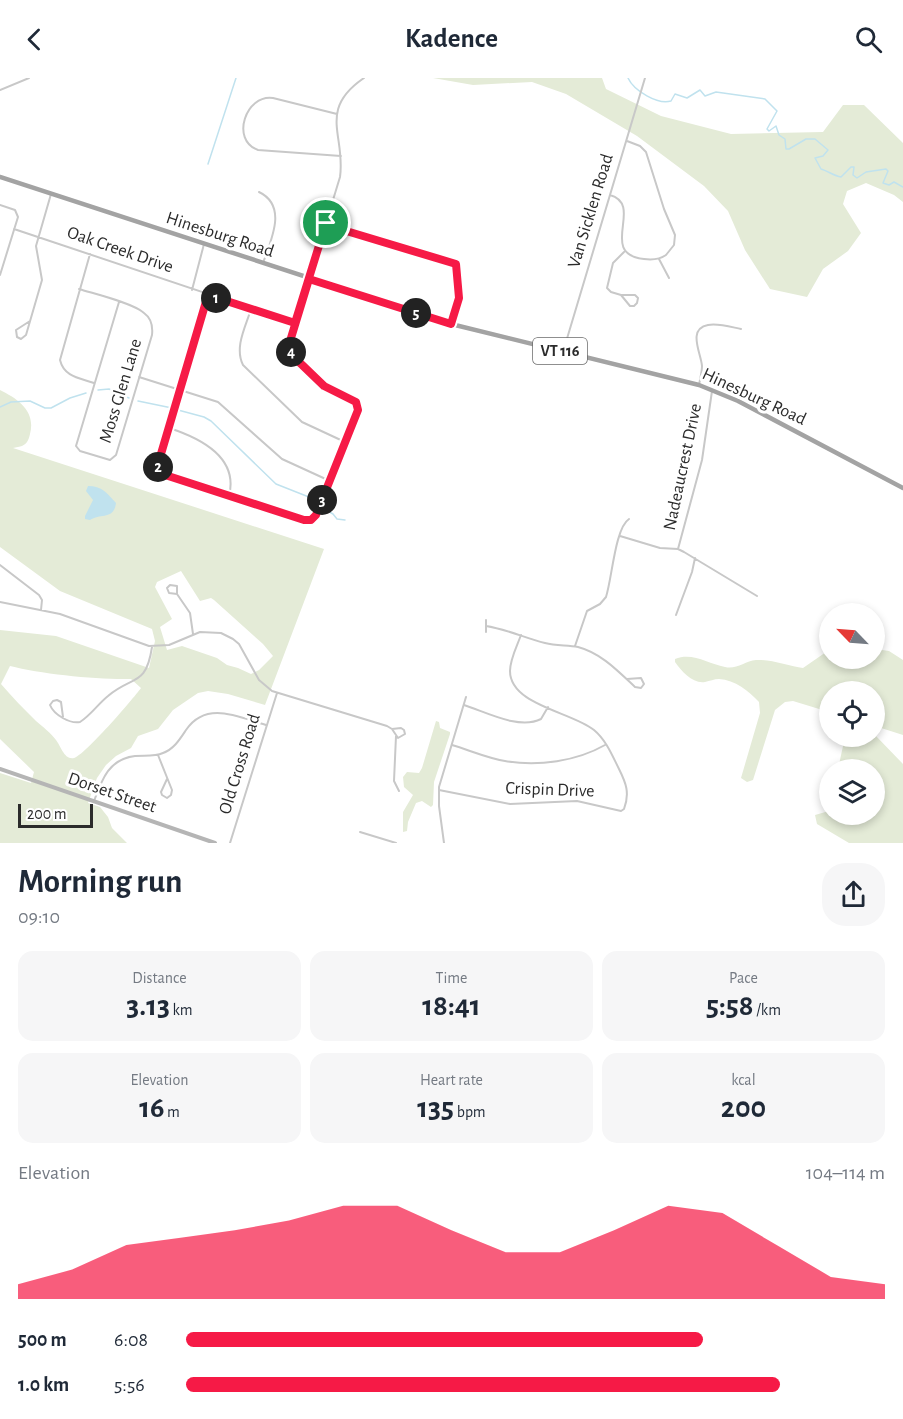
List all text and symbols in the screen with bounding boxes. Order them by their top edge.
icon: back [18,23,51,56]
icon: search [852,23,885,56]
text: Kadence [405,25,498,52]
street label: Van Sicklen Road [565,152,617,270]
pin [300,197,351,248]
icon: arrive [309,206,342,239]
street label: Hinesburg Road [164,209,276,261]
street label: Oak Creek Drive [65,223,175,277]
pin: 1 [201,283,231,313]
text: 1 [213,290,219,306]
pin: 5 [401,298,431,328]
text: 5 [413,305,419,321]
street label: Moss Glen Lane [97,337,145,445]
pin: 4 [276,337,306,367]
road number: VT 116 [533,338,587,364]
text: 4 [287,344,295,360]
street label: Hinesburg Road [699,365,809,429]
street label: Nadeaucrest Drive [661,402,705,532]
pin: 2 [143,452,173,482]
text: 2 [154,459,162,475]
pin: 3 [307,485,337,515]
text: 3 [319,492,325,508]
north arrow [819,603,885,669]
map controls [819,603,885,825]
button: locate [819,681,885,747]
street label: Old Cross Road [216,712,264,816]
button: layers [819,759,885,825]
street label: Dorset Street [66,769,159,817]
street label: Crispin Drive [505,779,595,801]
scale bar [18,801,93,828]
text: 200 m [27,806,67,822]
button: share [822,863,885,926]
text: Morning run [18,866,182,899]
text: 09:10 [18,907,60,927]
text: Distance [132,970,187,986]
text: Time [436,970,467,986]
text: Pace [729,970,758,986]
text: 3.13 [126,991,170,1021]
text: 18:41 [422,991,481,1021]
text: 5:58 [706,991,754,1021]
text: km [170,1002,193,1018]
text: /km [754,1002,781,1018]
text: Elevation [131,1072,188,1088]
text: Heart rate [420,1072,483,1088]
text: kcal [731,1072,756,1088]
text: 16 [139,1093,164,1123]
text: 135 [417,1093,454,1123]
text: 200 [721,1093,766,1123]
text: m [164,1104,180,1120]
text: bpm [454,1104,486,1120]
text: Elevation [18,1163,90,1183]
text: 104–114 m [806,1163,885,1183]
text: 500 m [18,1330,67,1350]
text: 6:08 [114,1330,148,1350]
text: 1.0 km [18,1375,69,1395]
text: 5:56 [114,1375,145,1395]

